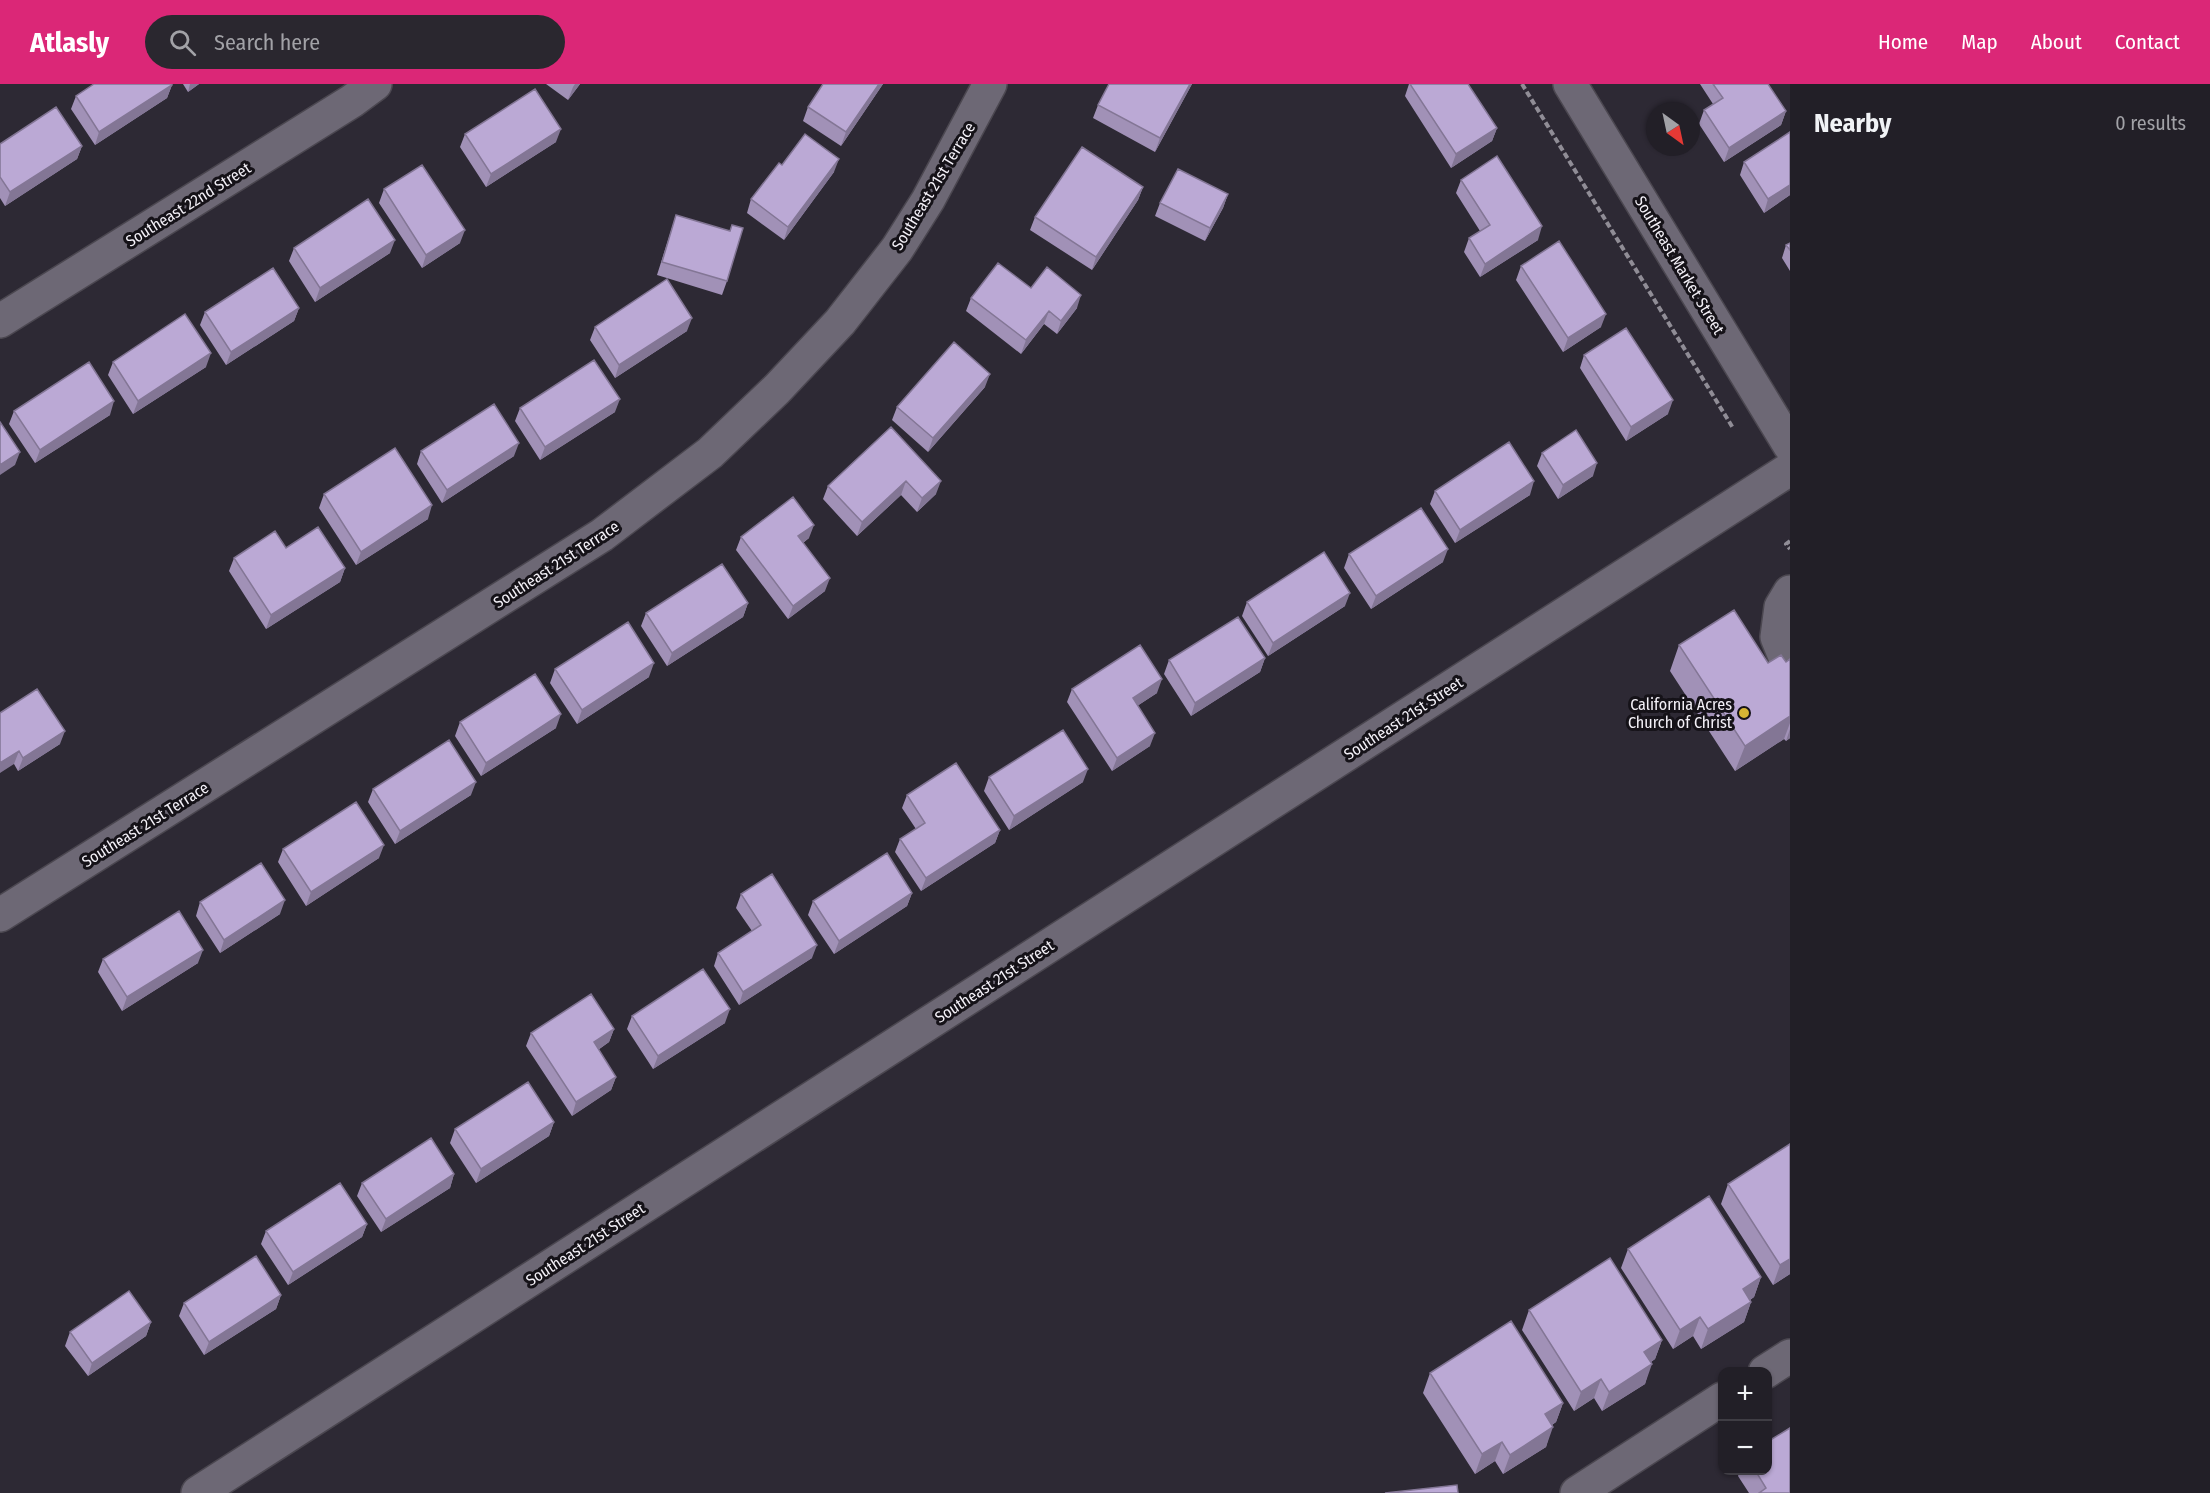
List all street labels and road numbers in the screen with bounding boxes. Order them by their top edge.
street label: Southeast 21st Terrace [888,119,979,254]
street label: Southeast 22nd Street [122,158,255,251]
street label: Southeast Market Street [1631,193,1729,339]
street label: Southeast 21st Terrace [490,517,623,612]
street label: Southeast 21st Street [1340,673,1467,764]
street label: Southeast 21st Terrace [78,778,212,871]
street label: Southeast 21st Street [931,936,1058,1027]
street label: Southeast 21st Street [522,1199,649,1290]

